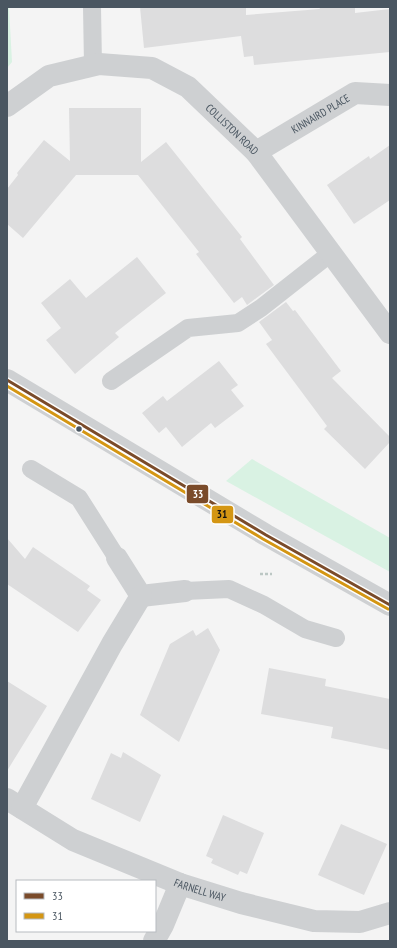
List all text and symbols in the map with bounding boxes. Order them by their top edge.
street label: KINNAIRD PLACE [289,91,352,136]
street label: COLLISTON ROAD [203,101,262,158]
unlabelled marker [74,424,84,434]
line badge: 33 [186,484,209,504]
text: 33 [193,487,203,501]
line badge: 31 [211,505,234,524]
text: 31 [217,507,227,521]
street label: FARNELL WAY [172,875,227,905]
legend [16,880,156,932]
text: 33 [52,888,63,903]
text: 31 [52,908,63,923]

